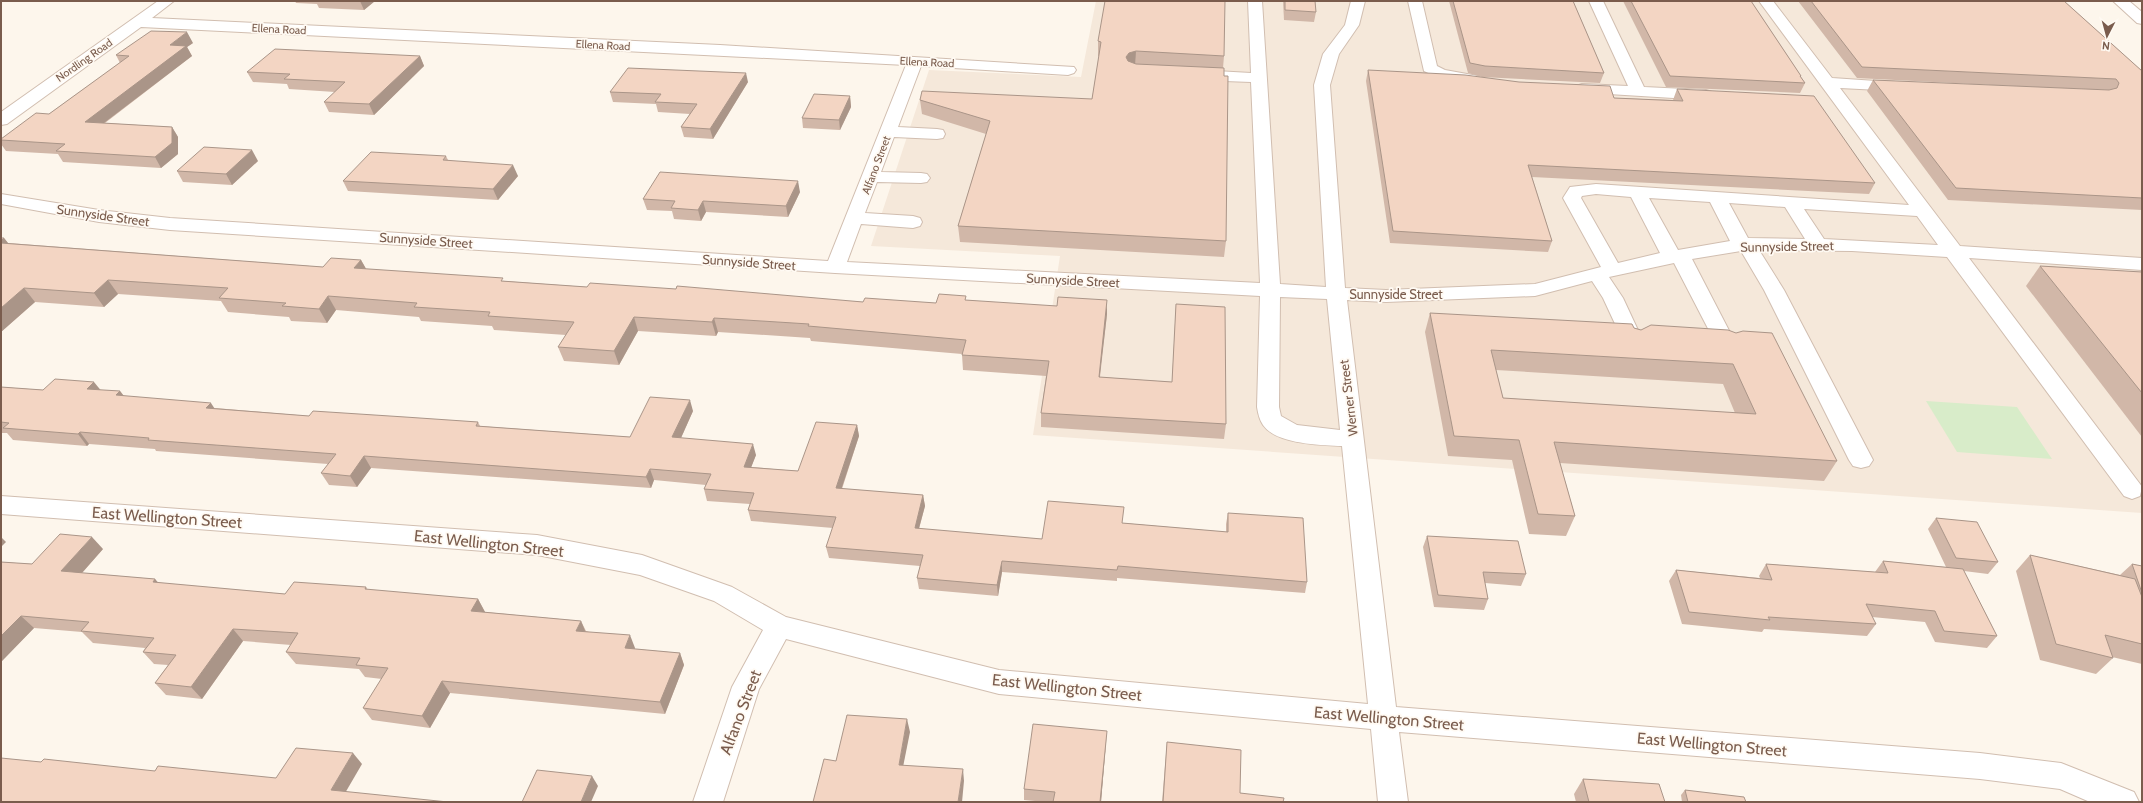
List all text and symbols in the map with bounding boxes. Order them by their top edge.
north arrow [2087,16,2127,56]
street label: Ellena Road [251,21,307,37]
street label: Nordling Road [53,35,115,85]
street label: Ellena Road [575,37,631,53]
text: N [2101,39,2111,53]
street label: Ellena Road [899,54,955,70]
street label: Alfano Street [859,134,894,196]
street label: Sunnyside Street [56,201,151,230]
street label: Sunnyside Street [379,229,474,251]
street label: Sunnyside Street [1740,237,1835,255]
street label: Sunnyside Street [702,251,797,273]
street label: Sunnyside Street [1026,270,1121,290]
street label: Sunnyside Street [1349,286,1443,302]
street label: Werner Street [1335,358,1361,437]
street label: East Wellington Street [91,503,243,532]
street label: East Wellington Street [413,526,565,561]
street label: Alfano Street [716,667,765,757]
street label: East Wellington Street [991,670,1143,705]
street label: East Wellington Street [1313,702,1465,735]
street label: East Wellington Street [1636,728,1788,761]

